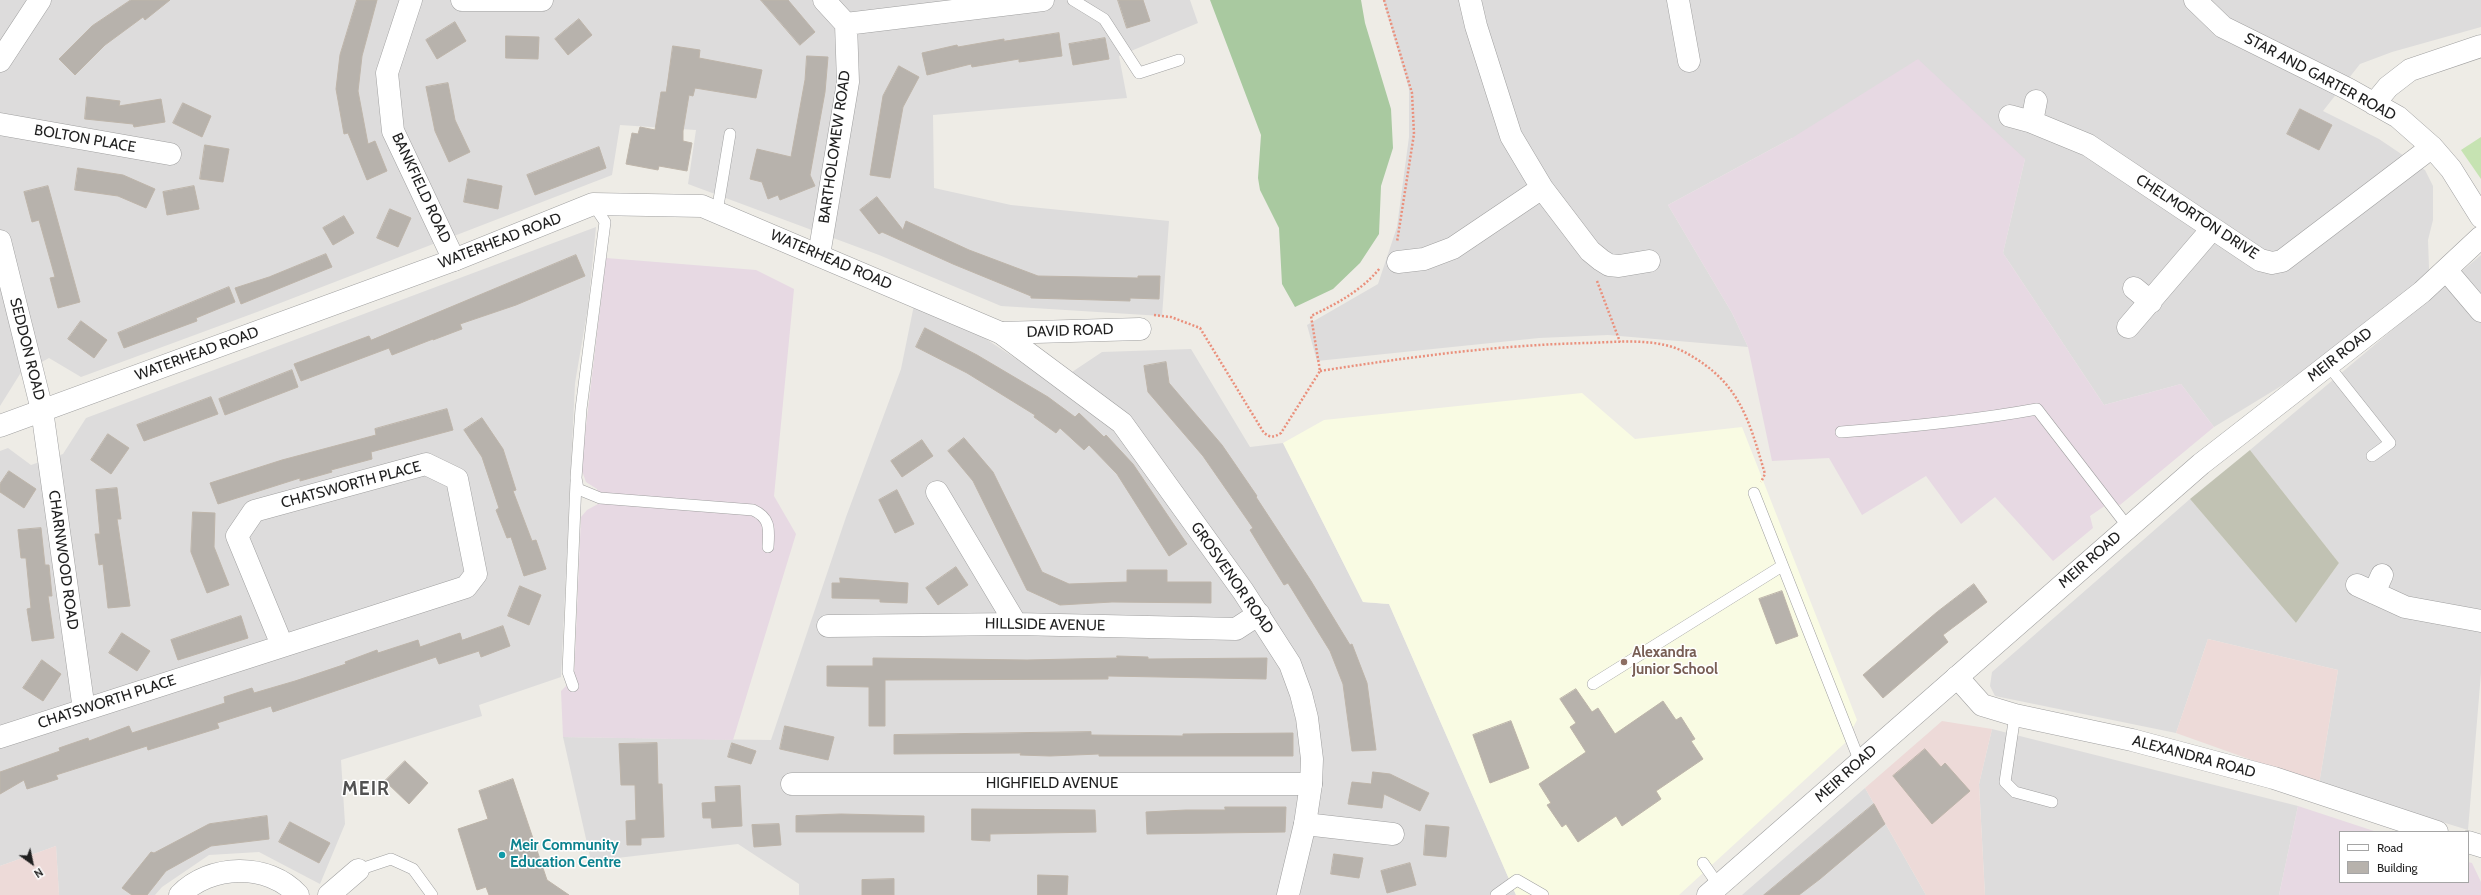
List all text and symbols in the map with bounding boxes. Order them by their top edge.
street label: STAR AND GARTER ROAD [2241,29,2399,125]
street label: BARTHOLOMEW ROAD [815,69,855,225]
street label: BOLTON PLACE [33,121,137,157]
street label: BANKFIELD ROAD [388,130,454,246]
street label: CHELMORTON DRIVE [2132,171,2262,263]
street label: WATERHEAD ROAD [436,209,564,273]
street label: WATERHEAD ROAD [767,226,895,294]
street label: SEDDON ROAD [6,296,48,402]
street label: DAVID ROAD [1026,320,1114,342]
street label: WATERHEAD ROAD [133,323,261,385]
street label: MEIR ROAD [2304,324,2376,386]
street label: CHATSWORTH PLACE [279,458,423,512]
street label: CHARNWOOD ROAD [44,489,82,631]
street label: GROSVENOR ROAD [1187,519,1277,637]
street label: MEIR ROAD [2055,528,2125,592]
street label: HILLSIDE AVENUE [985,615,1105,635]
place label: Alexandra Junior School [1632,644,1718,679]
marker: Alexandra Junior School [1619,657,1629,667]
street label: CHATSWORTH PLACE [36,671,178,733]
street label: ALEXANDRA ROAD [2130,732,2258,782]
street label: MEIR ROAD [1811,741,1881,807]
street label: HIGHFIELD AVENUE [986,775,1118,793]
district label: MEIR [342,778,390,800]
legend [2339,831,2469,883]
place label: Meir Community Education Centre [510,837,621,872]
text: Road [2377,840,2403,855]
north arrow [12,843,52,883]
marker: Meir Community Education Centre [497,850,507,860]
text: Building [2377,860,2418,875]
text: N [31,865,46,881]

